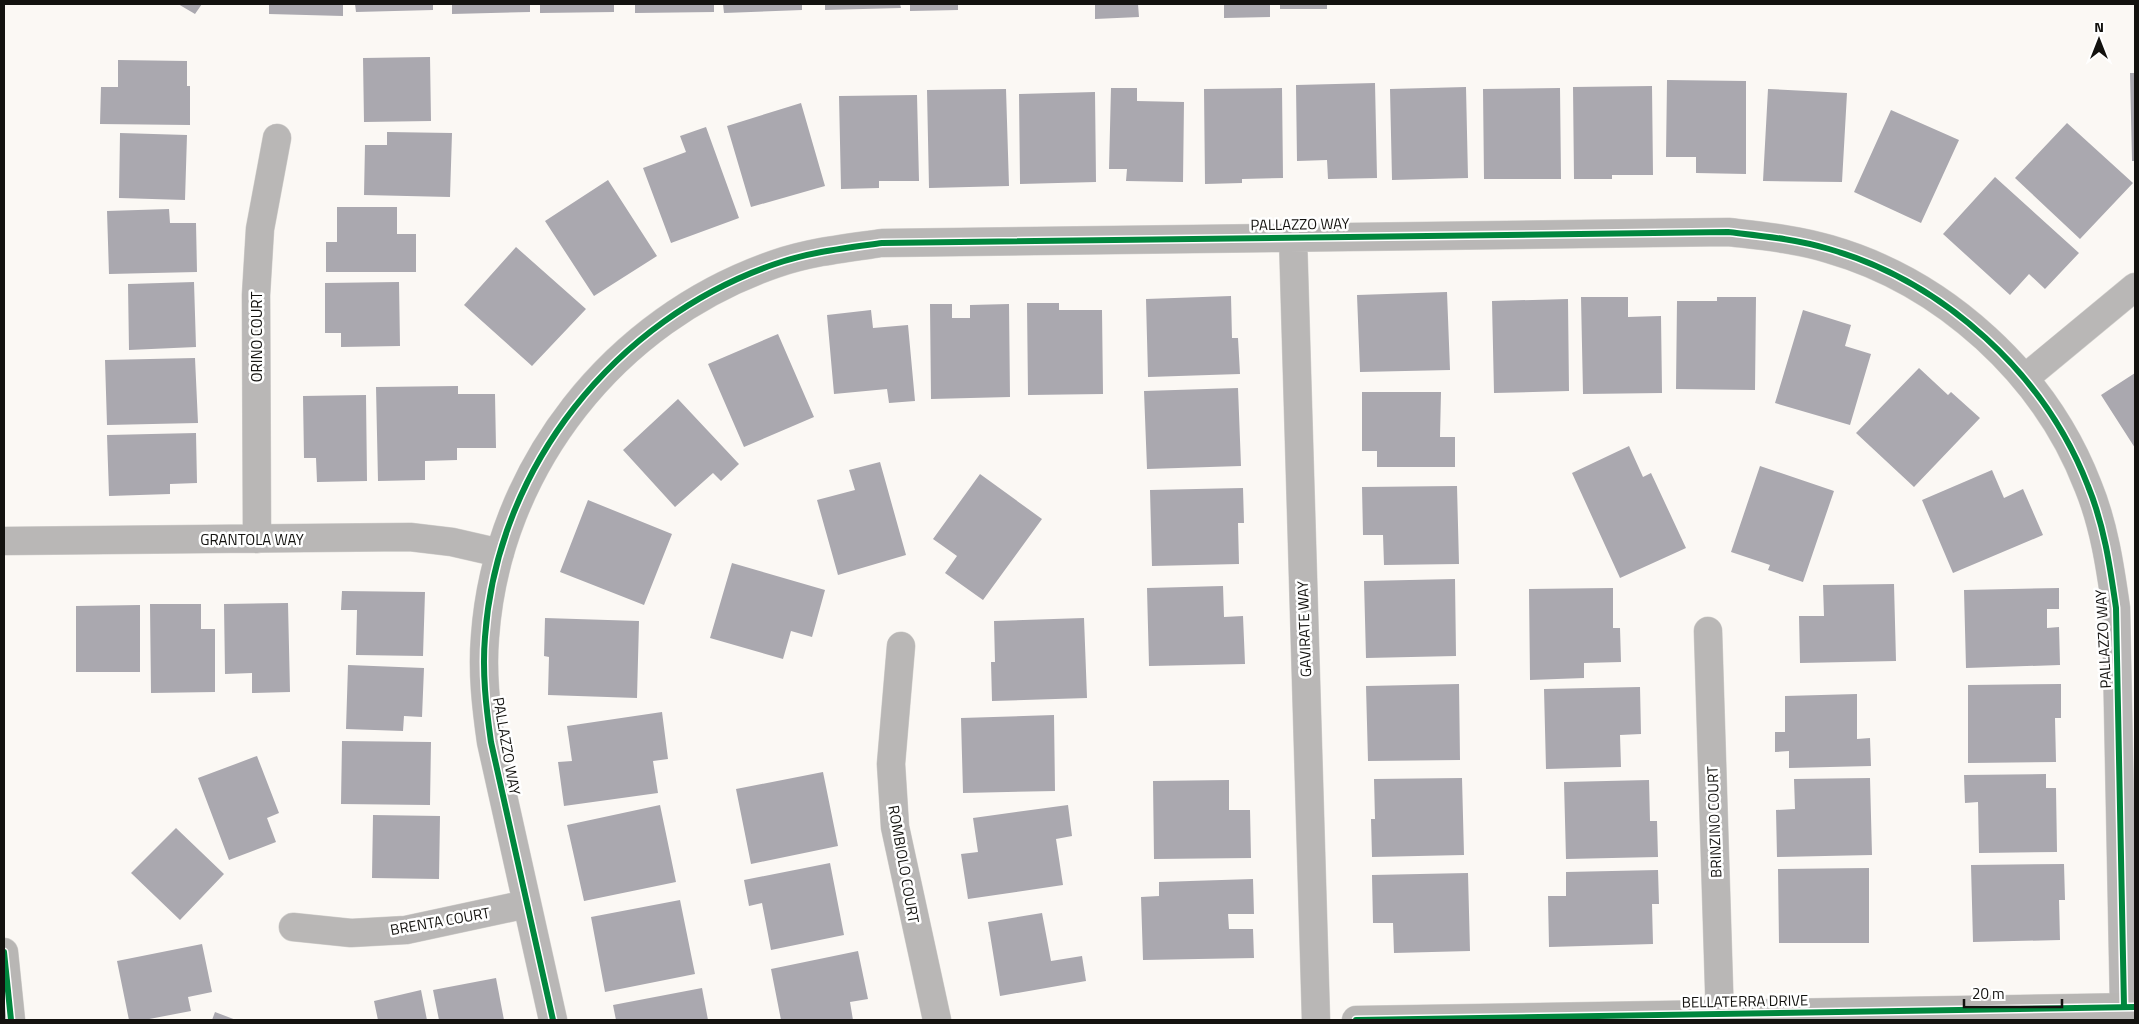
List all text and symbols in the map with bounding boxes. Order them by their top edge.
north arrow [2074,15,2124,65]
text: N [2094,16,2104,37]
street label: PALLAZZO WAY [1250,212,1350,236]
street label: ORINO COURT [245,292,268,382]
street label: GRANTOLA WAY [200,528,304,551]
street label: GAVIRATE WAY [1291,580,1317,678]
street label: PALLAZZO WAY [2089,589,2117,689]
street label: PALLAZZO WAY [487,695,527,797]
street label: BRINZINO COURT [1701,766,1727,878]
street label: ROMBIOLO COURT [882,803,926,925]
street label: BRENTA COURT [388,901,492,941]
scale bar [1964,976,2062,1008]
text: 20 m [1972,982,2005,1005]
street label: BELLATERRA DRIVE [1682,988,1808,1014]

